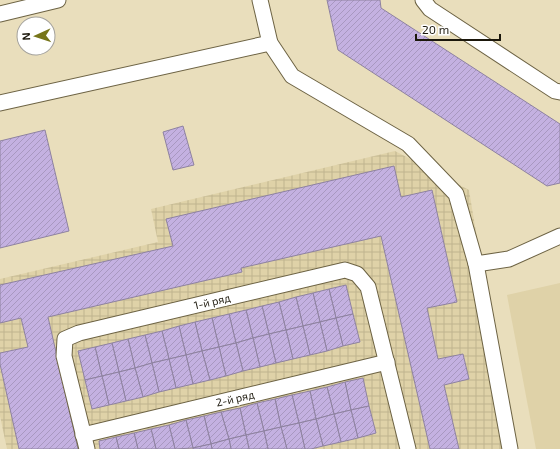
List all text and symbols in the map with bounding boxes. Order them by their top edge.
north arrow [16,16,56,56]
scale bar [416,16,500,42]
text: 20 m [422,22,449,36]
text: N [19,32,32,41]
street label: 1-й ряд [192,290,232,312]
street label: 2-й ряд [215,387,256,409]

